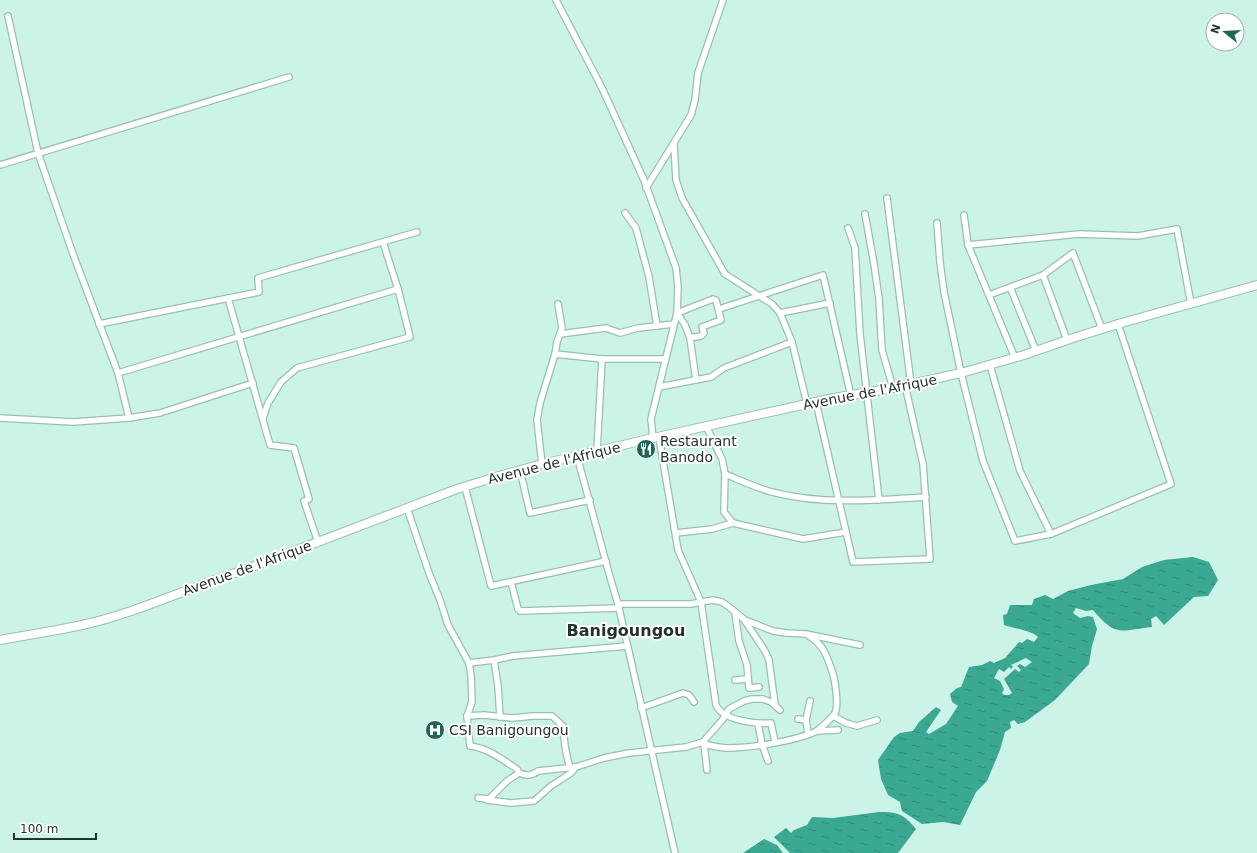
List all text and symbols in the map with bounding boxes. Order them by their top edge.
north arrow [1205,12,1245,52]
text: N [1208,23,1224,35]
street label: Avenue de l'Afrique [802,371,938,413]
place label: Restaurant Banodo [660,433,737,465]
restaurant icon: Restaurant Banodo [635,438,657,460]
street label: Avenue de l'Afrique [486,439,622,487]
street label: Avenue de l'Afrique [180,537,314,599]
district label: Banigoungou [567,621,685,640]
hospital icon: CSI Banigoungou [424,719,446,741]
place label: CSI Banigoungou [449,722,569,738]
scale bar [14,815,96,841]
text: 100 m [20,822,58,836]

